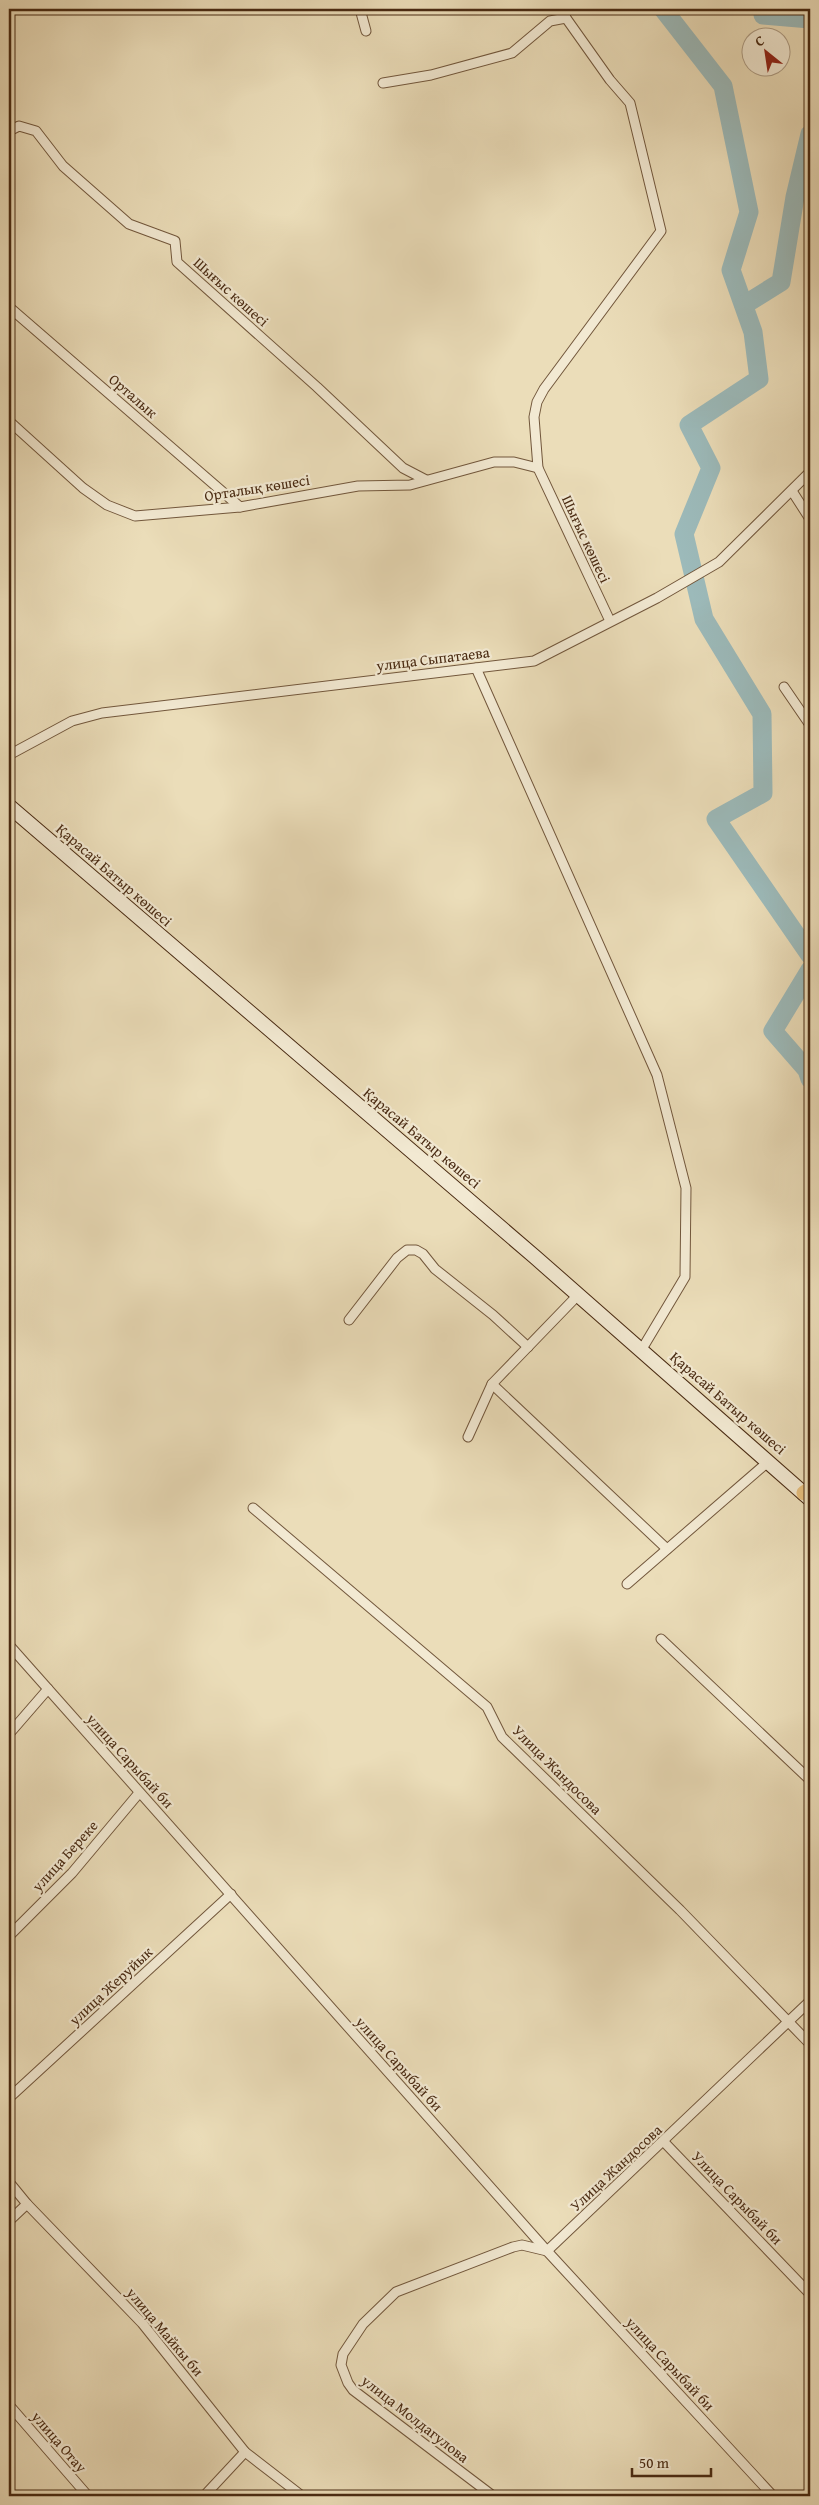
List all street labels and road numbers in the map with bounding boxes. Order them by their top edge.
street label: Шығыс көшесі [189,252,274,331]
street label: Орталык [104,369,162,423]
street label: Орталық көшесі [203,469,311,506]
street label: Шығыс көшесі [557,491,616,586]
street label: улица Сыпатаева [374,641,492,676]
street label: Қарасай Батыр көшесі [52,818,177,931]
street label: Қарасай Батыр көшесі [359,1082,486,1193]
street label: Қарасай Батыр көшесі [666,1346,791,1459]
street label: улица Сарыбай би [81,1708,179,1813]
street label: Улица Жандосова [508,1720,607,1820]
street label: улица Береке [26,1815,102,1897]
street label: улица Жеруйык [64,1941,157,2031]
street label: улица Сарыбай би [350,2011,448,2116]
street label: Улица Жандосова [565,2119,667,2216]
street label: Улица Сарыбай би [687,2146,788,2249]
street label: улица Майкы би [121,2282,209,2381]
street label: улица Сарыбай би [621,2311,719,2415]
street label: улица Молдагулова [356,2369,474,2468]
street label: улица Отау [26,2406,92,2477]

